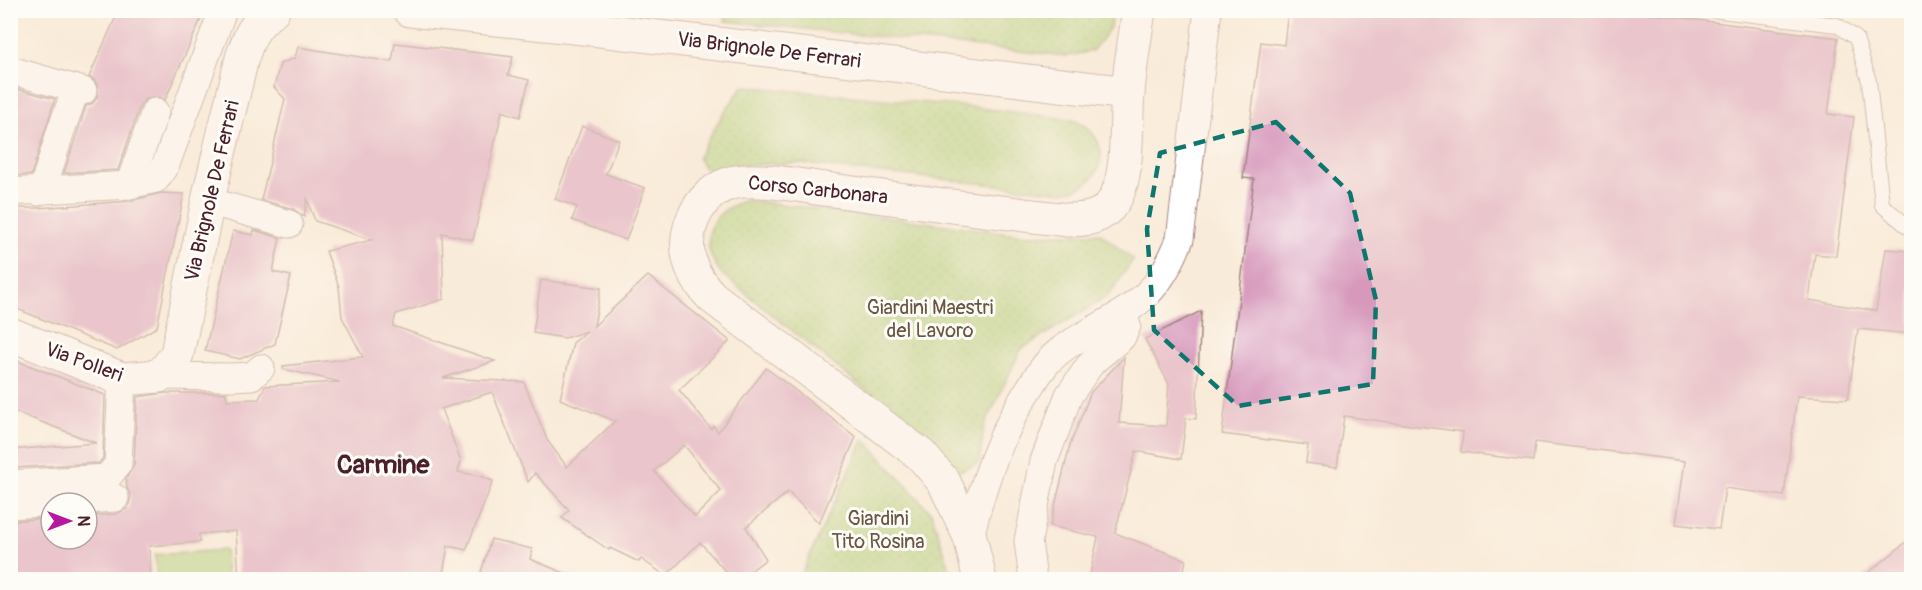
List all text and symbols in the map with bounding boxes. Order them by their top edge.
street label: Via Brignole De Ferrari [676,26,862,74]
street label: Via Brignole De Ferrari [179,98,245,284]
street label: Corso Carbonara [747,170,889,210]
park label: Giardini Maestri del Lavoro [867,295,993,343]
street label: Via Polleri [42,336,126,388]
district label: Carmine [337,449,430,481]
north arrow [39,491,99,551]
park label: Giardini Tito Rosina [831,506,925,554]
text: N [73,516,93,527]

